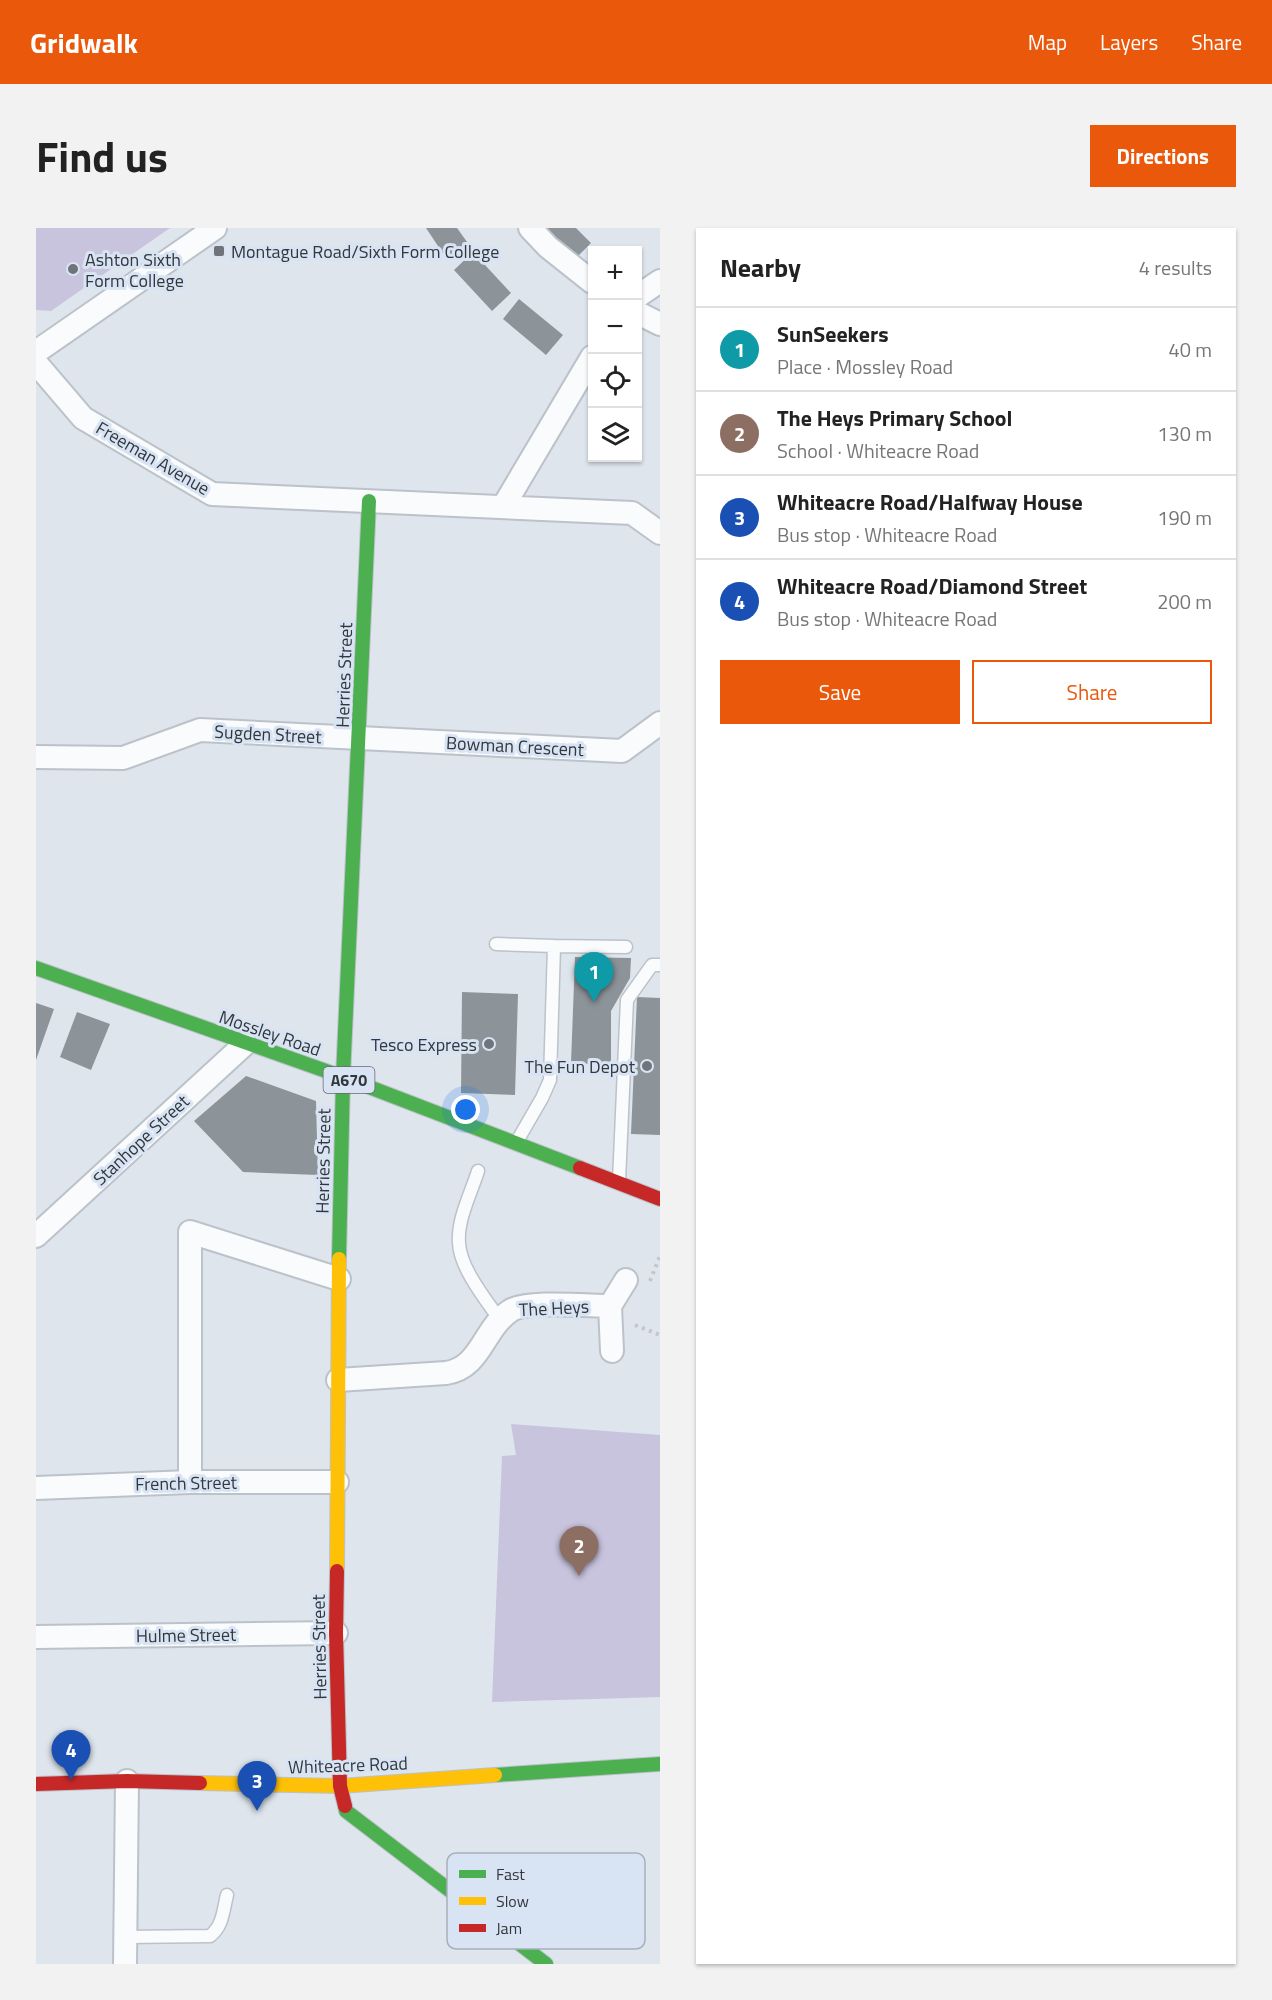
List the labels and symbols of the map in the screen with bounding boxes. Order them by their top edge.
place label: Montague Road/Sixth Form College [231,238,499,265]
marker: Montague Road/Sixth Form College [212,244,226,258]
place label: Ashton Sixth Form College [85,246,184,294]
marker: Ashton Sixth Form College [66,262,80,276]
street label: Freeman Avenue [91,414,215,502]
street label: Herries Street [329,621,359,728]
street label: Sugden Street [214,718,323,750]
street label: Bowman Crescent [445,729,585,763]
pin: 1 [574,952,614,1002]
street label: Mossley Road [215,1003,325,1063]
place label: Tesco Express [371,1031,477,1058]
marker: Tesco Express [482,1037,496,1051]
place label: The Fun Depot [525,1053,636,1080]
marker: The Fun Depot [640,1059,654,1073]
road number: A670 [324,1067,374,1093]
street label: Stanhope Street [87,1088,196,1192]
your location [451,1095,480,1124]
street label: Herries Street [309,1107,337,1214]
street label: The Heys [518,1293,590,1323]
street label: French Street [135,1469,238,1497]
pin: 2 [560,1526,598,1576]
street label: Herries Street [305,1593,333,1700]
street label: Hulme Street [136,1621,237,1649]
pin: 4 [51,1730,90,1780]
street label: Whiteacre Road [288,1749,408,1781]
pin: 3 [238,1762,276,1811]
legend [447,1853,645,1949]
text: Fast [496,1862,525,1886]
text: Slow [496,1889,529,1913]
text: Jam [496,1916,522,1940]

